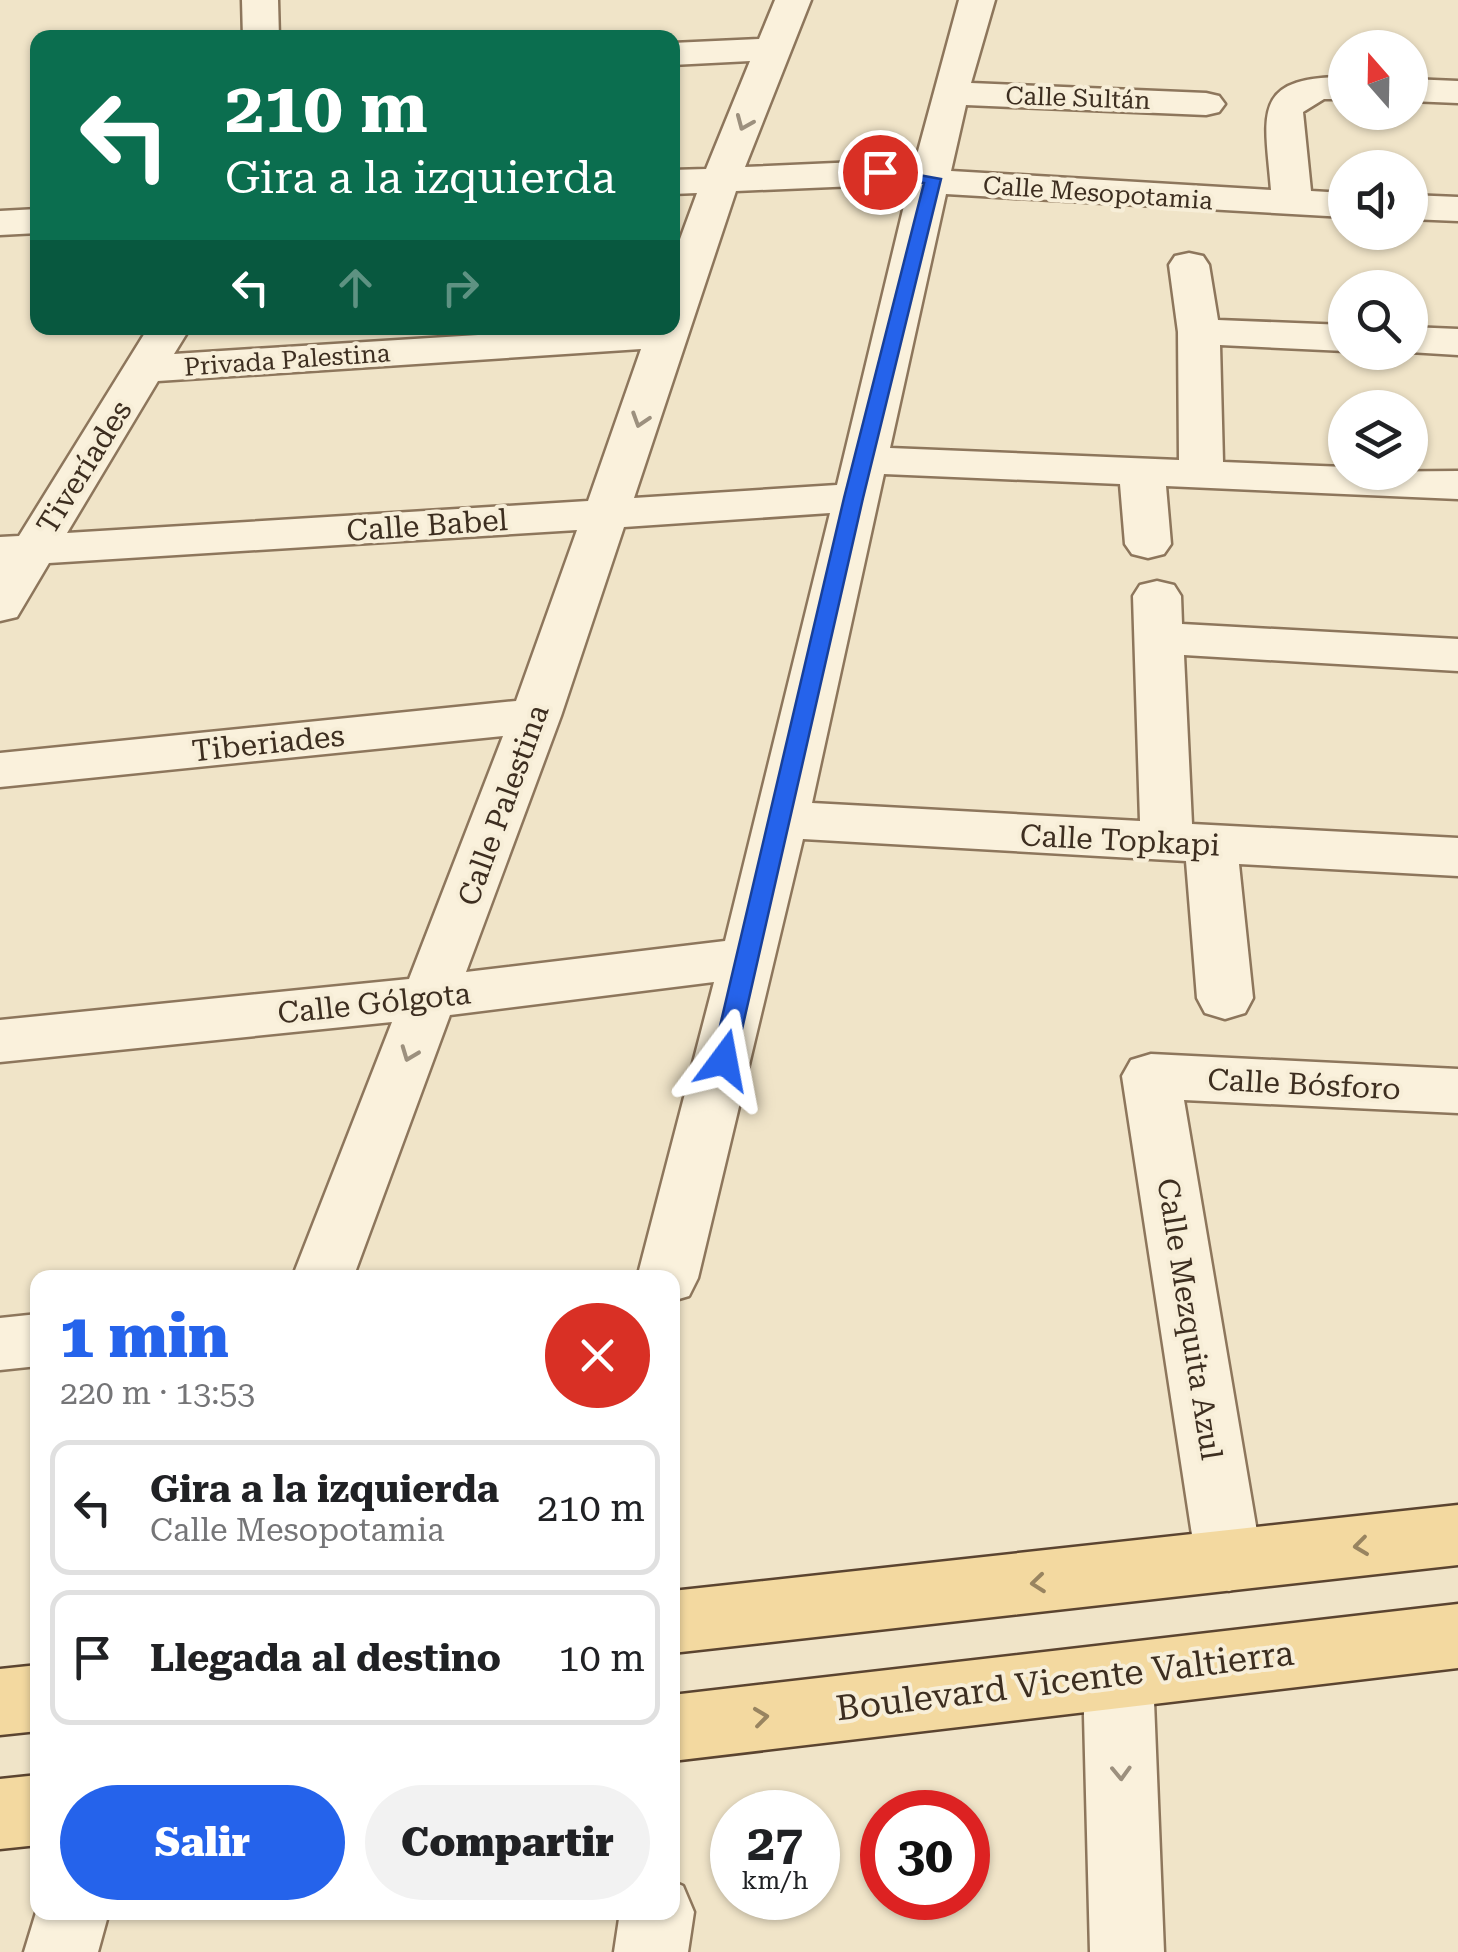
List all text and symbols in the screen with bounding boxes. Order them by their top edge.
north arrow [1328,30,1428,130]
map controls [1328,30,1428,490]
text: 210 m [225,67,428,149]
icon: left [60,70,190,200]
street label: Calle Sultán [1005,81,1151,115]
one-way arrow [736,113,756,131]
pin [838,130,923,215]
icon: arrive [853,145,908,200]
button: sound [1328,150,1428,250]
text: Gira a la izquierda [225,151,616,204]
street label: Calle Mesopotamia [982,171,1214,216]
icon: left [223,260,278,315]
icon: ahead [328,260,383,315]
icon: right [433,260,488,315]
button: search [1328,270,1428,370]
street label: Privada Palestina [183,338,392,382]
button: layers [1328,390,1428,490]
street label: Tiveríades [29,394,139,540]
one-way arrow [631,411,651,428]
street label: Calle Babel [345,502,509,548]
street label: Calle Palestina [450,700,556,910]
street label: Tiberiades [190,718,346,768]
street label: Calle Topkapi [1019,817,1221,863]
street label: Calle Gólgota [276,975,472,1031]
position arrow [672,1008,776,1112]
one-way arrow [400,1045,421,1062]
street label: Calle Bósforo [1207,1061,1401,1107]
street label: Calle Mezquita Azul [1150,1176,1230,1462]
text: 1 min [60,1301,229,1372]
button: close [545,1303,650,1408]
text: 220 m · 13:53 [60,1374,255,1412]
text: Gira a la izquierda [150,1467,499,1511]
icon: left [65,1480,120,1535]
text: 210 m [537,1486,645,1530]
text: Calle Mesopotamia [150,1511,445,1549]
one-way arrow [1353,1535,1369,1556]
one-way arrow [1030,1572,1046,1593]
icon: arrive [65,1630,120,1685]
street label: Boulevard Vicente Valtierra [834,1633,1296,1729]
text: Llegada al destino [150,1636,501,1680]
text: 10 m [558,1636,645,1680]
one-way arrow [753,1707,769,1728]
one-way arrow [1110,1766,1131,1782]
button: Salir [60,1785,345,1900]
button: Compartir [365,1785,650,1900]
speed limit sign: 30 [860,1790,990,1920]
text: 27 [747,1814,803,1872]
text: km/h [742,1866,808,1895]

